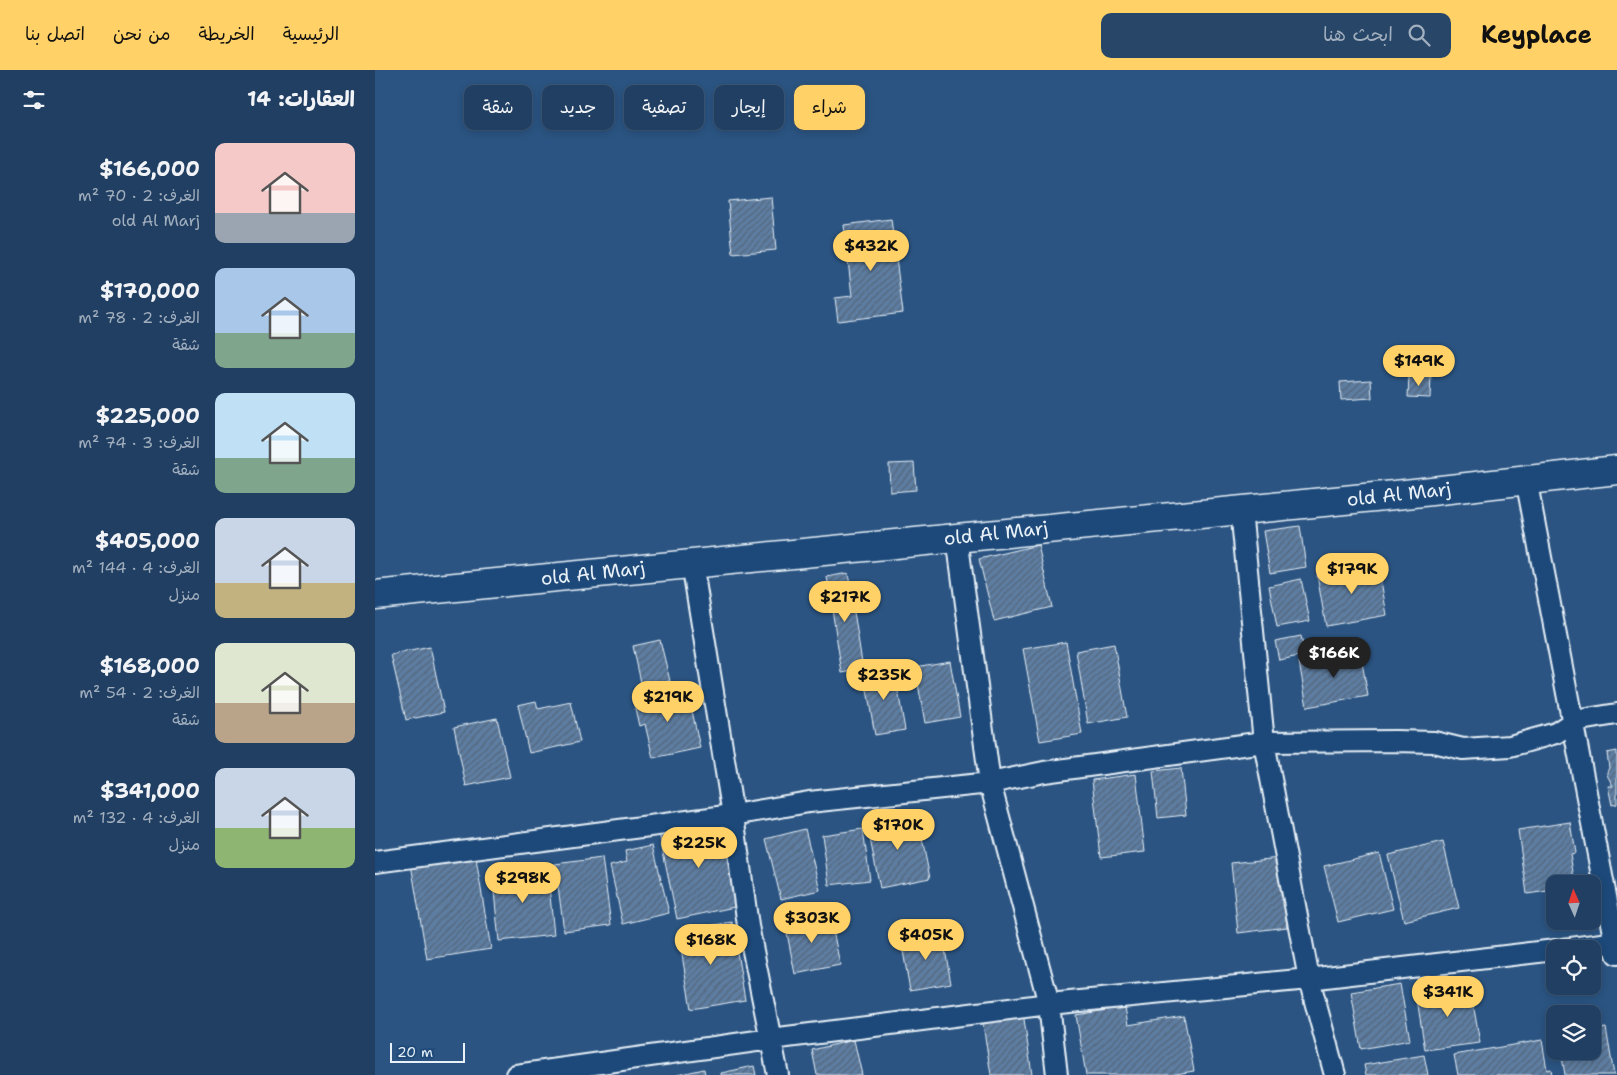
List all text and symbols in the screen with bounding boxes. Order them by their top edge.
search box [1101,13,1451,58]
text: Keyplace [1481,19,1592,51]
icon: search [1405,21,1433,49]
text: اتصل بنا [25,22,85,46]
text: من نحن [113,22,171,46]
text: الخريطة [199,22,255,46]
text: الرئيسية [283,22,339,46]
text: ابحث هنا [1323,22,1393,47]
text: العقارات: 14 [247,85,355,113]
chip: شقة [464,85,532,130]
chip: جديد [542,85,614,130]
chip: تصفية [624,85,704,130]
chip: إيجار [714,85,784,130]
chip: شراء [794,85,865,130]
icon: filters [20,86,48,114]
text: $166,000 [99,155,200,183]
icon: home [255,163,315,223]
text: الغرف: 2 · 70 m² [78,185,200,206]
text: old Al Marj [112,210,200,231]
pin: $432K [836,230,906,272]
text: $432K [844,235,898,256]
text: $170,000 [100,277,200,305]
icon: home [255,288,315,348]
text: الغرف: 2 · 78 m² [78,307,200,328]
text: شقة [172,334,200,355]
pin: $149K [1384,344,1454,387]
text: $149K [1394,350,1444,371]
text: $225,000 [95,402,200,430]
icon: home [255,413,315,473]
text: الغرف: 3 · 74 m² [78,432,200,453]
text: شقة [172,459,200,480]
street label: old Al Marj [1346,476,1452,512]
street label: old Al Marj [943,515,1049,551]
text: $405,000 [95,527,200,555]
icon: home [255,538,315,598]
pin: $179K [1317,552,1387,595]
street label: old Al Marj [540,555,646,591]
text: الغرف: 4 · 144 m² [72,557,200,578]
text: $179K [1327,558,1377,579]
pin: $217K [810,580,880,623]
text: منزل [168,584,200,605]
text: $217K [820,586,870,607]
pin: $166K [1299,636,1369,679]
text: $166K [1309,642,1359,663]
text: $168,000 [100,652,200,680]
pin: $235K [849,658,919,701]
icon: home [255,663,315,723]
text: $235K [857,664,911,685]
pin: $219K [633,680,703,723]
text: الغرف: 2 · 54 m² [79,682,200,703]
text: $219K [643,686,693,707]
text: شقة [172,709,200,730]
text: $341,000 [100,777,200,805]
icon: home [255,788,315,848]
text: الغرف: 4 · 132 m² [73,807,200,828]
pin: $170K [863,808,933,851]
text: $170K [873,814,923,835]
pin: $225K [664,826,734,869]
text: $225K [672,832,726,853]
text: منزل [168,834,200,855]
pin: $298K [488,862,558,904]
text: $298K [496,867,550,888]
north arrow [1546,875,1601,930]
map controls [1546,875,1601,1060]
pin: $303K [777,902,847,944]
text: $303K [785,907,839,928]
pin: $405K [891,918,961,961]
pin: $168K [676,924,746,966]
text: $405K [899,924,953,945]
text: $168K [686,929,736,950]
button: locate [1546,940,1601,995]
pin: $341K [1413,976,1483,1018]
text: $341K [1423,981,1473,1002]
button: layers [1546,1005,1601,1060]
scale bar [390,1040,465,1063]
text: 20 m [397,1043,433,1061]

